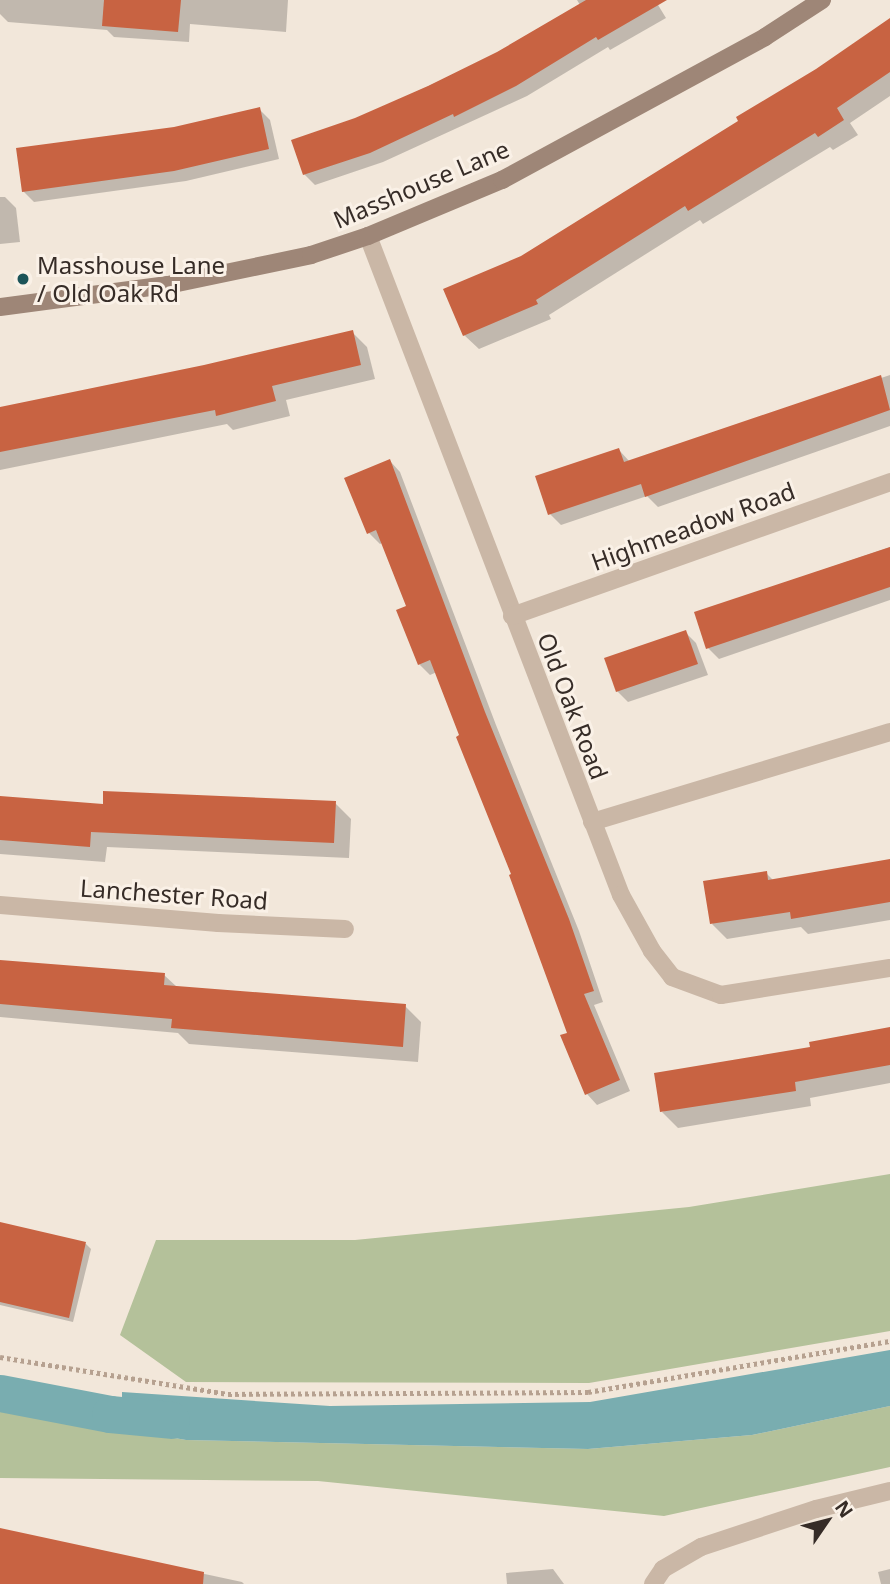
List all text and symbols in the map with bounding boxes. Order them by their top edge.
street label: Masshouse Lane [329,134,513,234]
place label: Masshouse Lane / Old Oak Rd [37,251,225,307]
marker: Masshouse Lane / Old Oak Rd [15,271,31,287]
street label: Highmeadow Road [587,476,799,576]
street label: Old Oak Road [532,629,614,783]
street label: Lanchester Road [79,873,269,915]
north arrow [792,1486,862,1556]
text: N [829,1495,859,1523]

